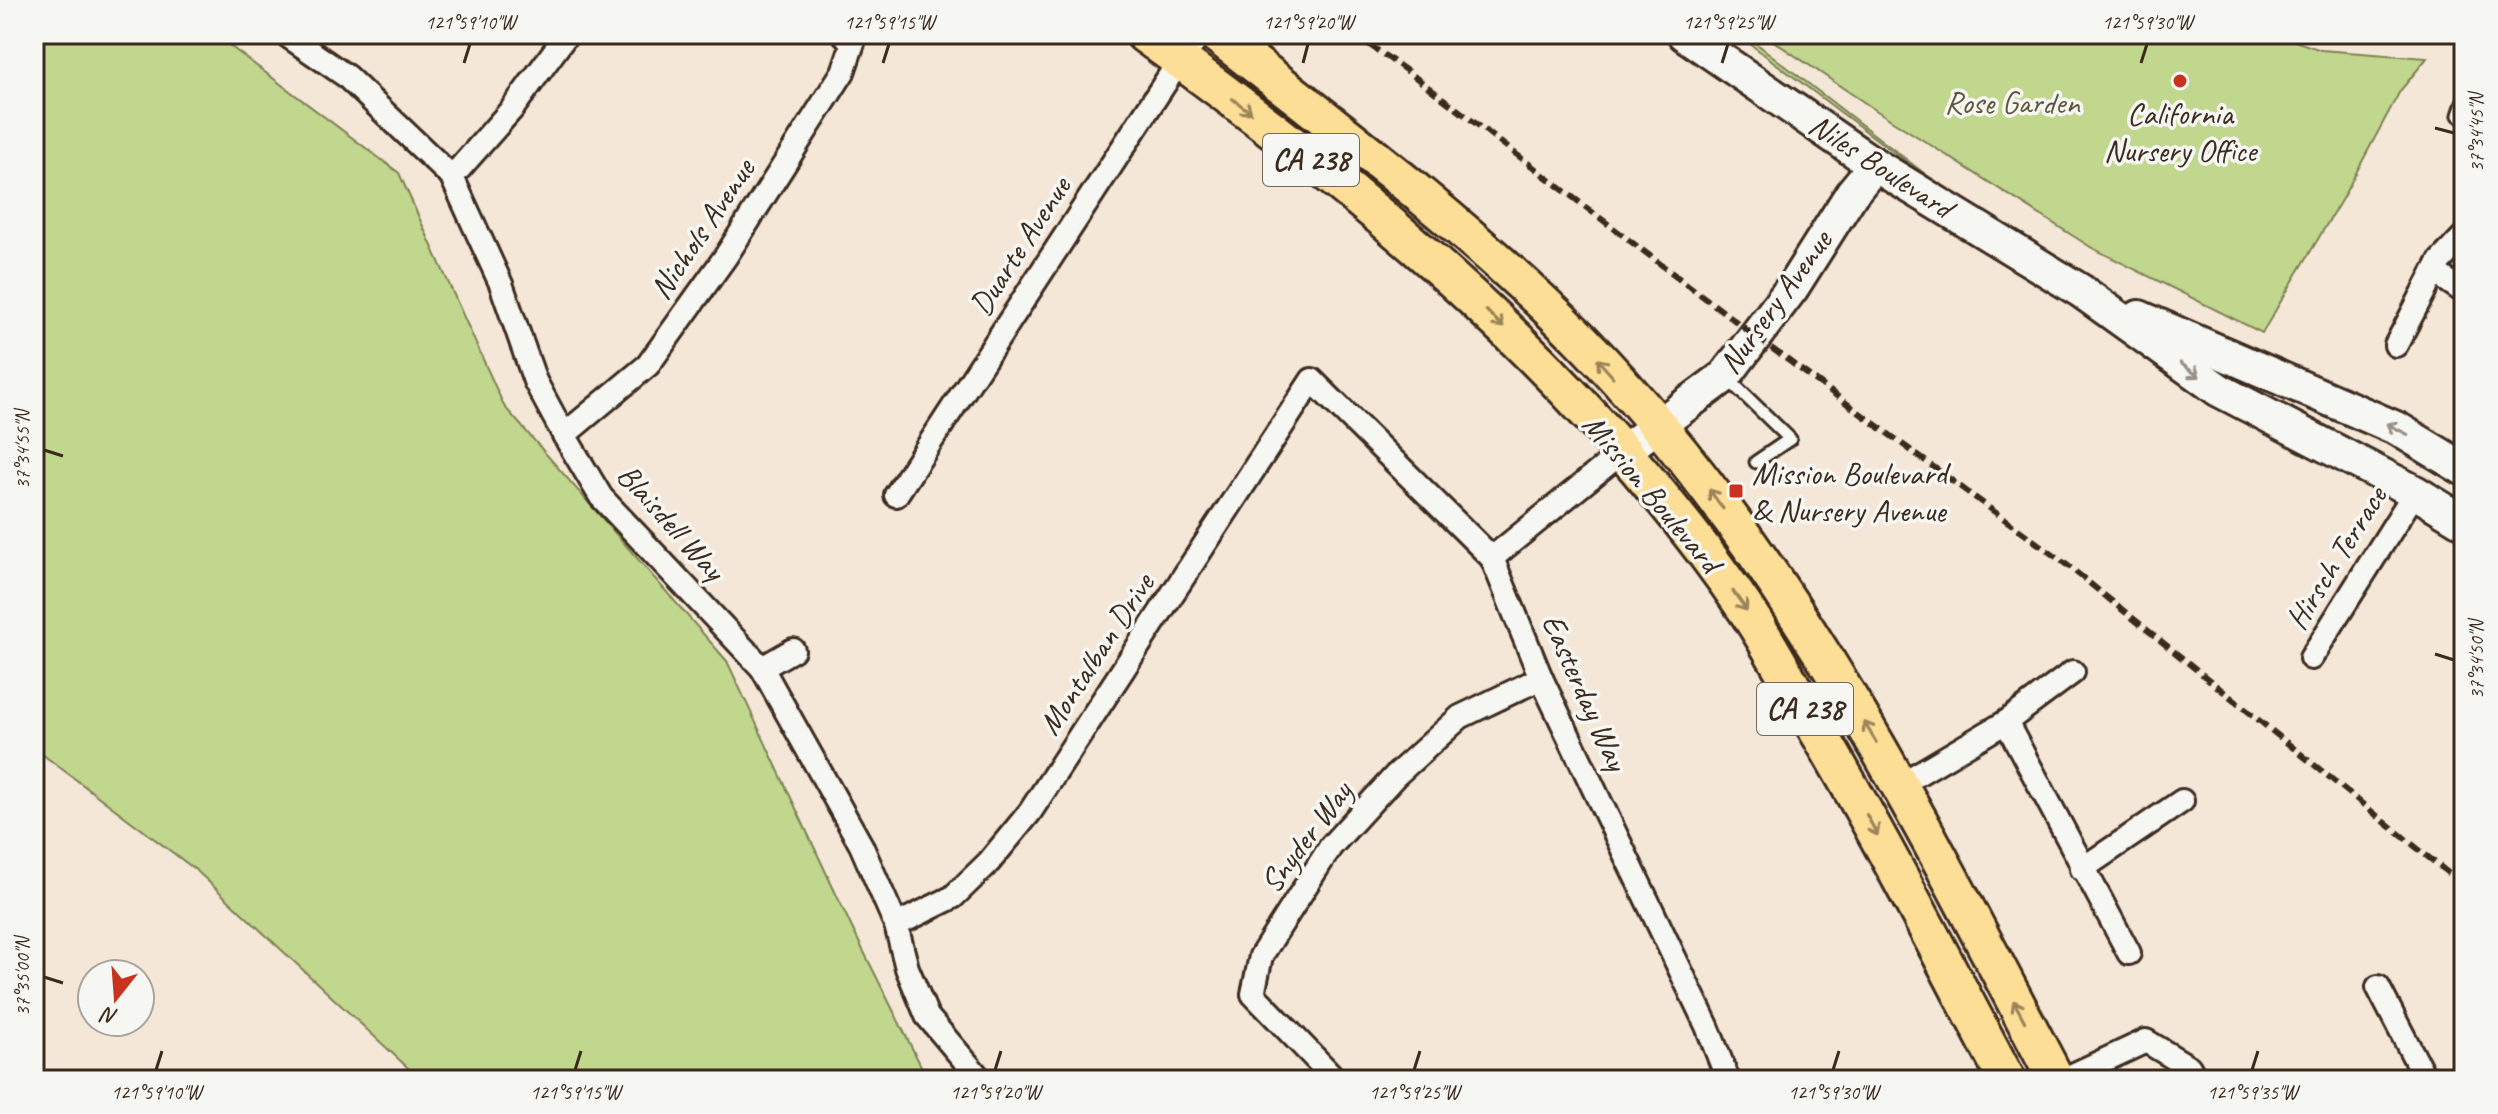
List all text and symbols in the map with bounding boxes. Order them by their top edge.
text: 121°59'10"W [425,10,519,35]
text: 121°59'15"W [844,10,938,35]
text: 121°59'20"W [1263,10,1357,35]
text: 121°59'25"W [1683,10,1777,35]
text: 121°59'30"W [2102,10,2196,35]
marker: California Nursery Office [2171,72,2189,90]
park label: Rose Garden [1944,82,2081,123]
text: 37°34'45"N [2464,91,2489,172]
place label: California Nursery Office [2104,93,2259,171]
one-way arrow [1231,98,1253,115]
street label: Niles Boulevard [1801,104,1964,230]
road number: CA 238 [1263,134,1359,186]
street label: Nichols Avenue [640,149,765,307]
street label: Duarte Avenue [960,167,1081,323]
street label: Nursery Avenue [1709,220,1842,382]
one-way arrow [1485,309,1504,328]
one-way arrow [1597,359,1615,379]
one-way arrow [2178,361,2200,378]
street label: Mission Boulevard [1574,405,1733,584]
text: 37°34'55"N [10,408,35,489]
one-way arrow [2386,421,2409,436]
place label: Mission Boulevard & Nursery Avenue [1752,453,1951,531]
street label: Blaisdell Way [608,455,736,591]
street label: Hirsch Terrace [2276,477,2397,637]
marker: Mission Boulevard & Nursery Avenue [1727,482,1745,500]
one-way arrow [1708,488,1724,510]
street label: Montalban Drive [1029,563,1165,742]
one-way arrow [1732,590,1748,612]
street label: Easterday Way [1532,608,1639,779]
text: 37°34'50"N [2464,618,2489,699]
road number: CA 238 [1757,683,1853,735]
one-way arrow [1862,721,1878,744]
street label: Snyder Way [1251,771,1363,901]
one-way arrow [1865,812,1881,836]
text: 37°35'00"N [10,935,35,1016]
north arrow [76,958,156,1038]
text: N [97,1000,121,1032]
one-way arrow [2011,1000,2027,1023]
text: 121°59'10"W [111,1080,205,1105]
text: 121°59'15"W [530,1080,624,1105]
text: 121°59'20"W [950,1080,1044,1105]
text: 121°59'25"W [1369,1080,1463,1105]
text: 121°59'30"W [1788,1080,1882,1105]
text: 121°59'35"W [2207,1080,2301,1105]

